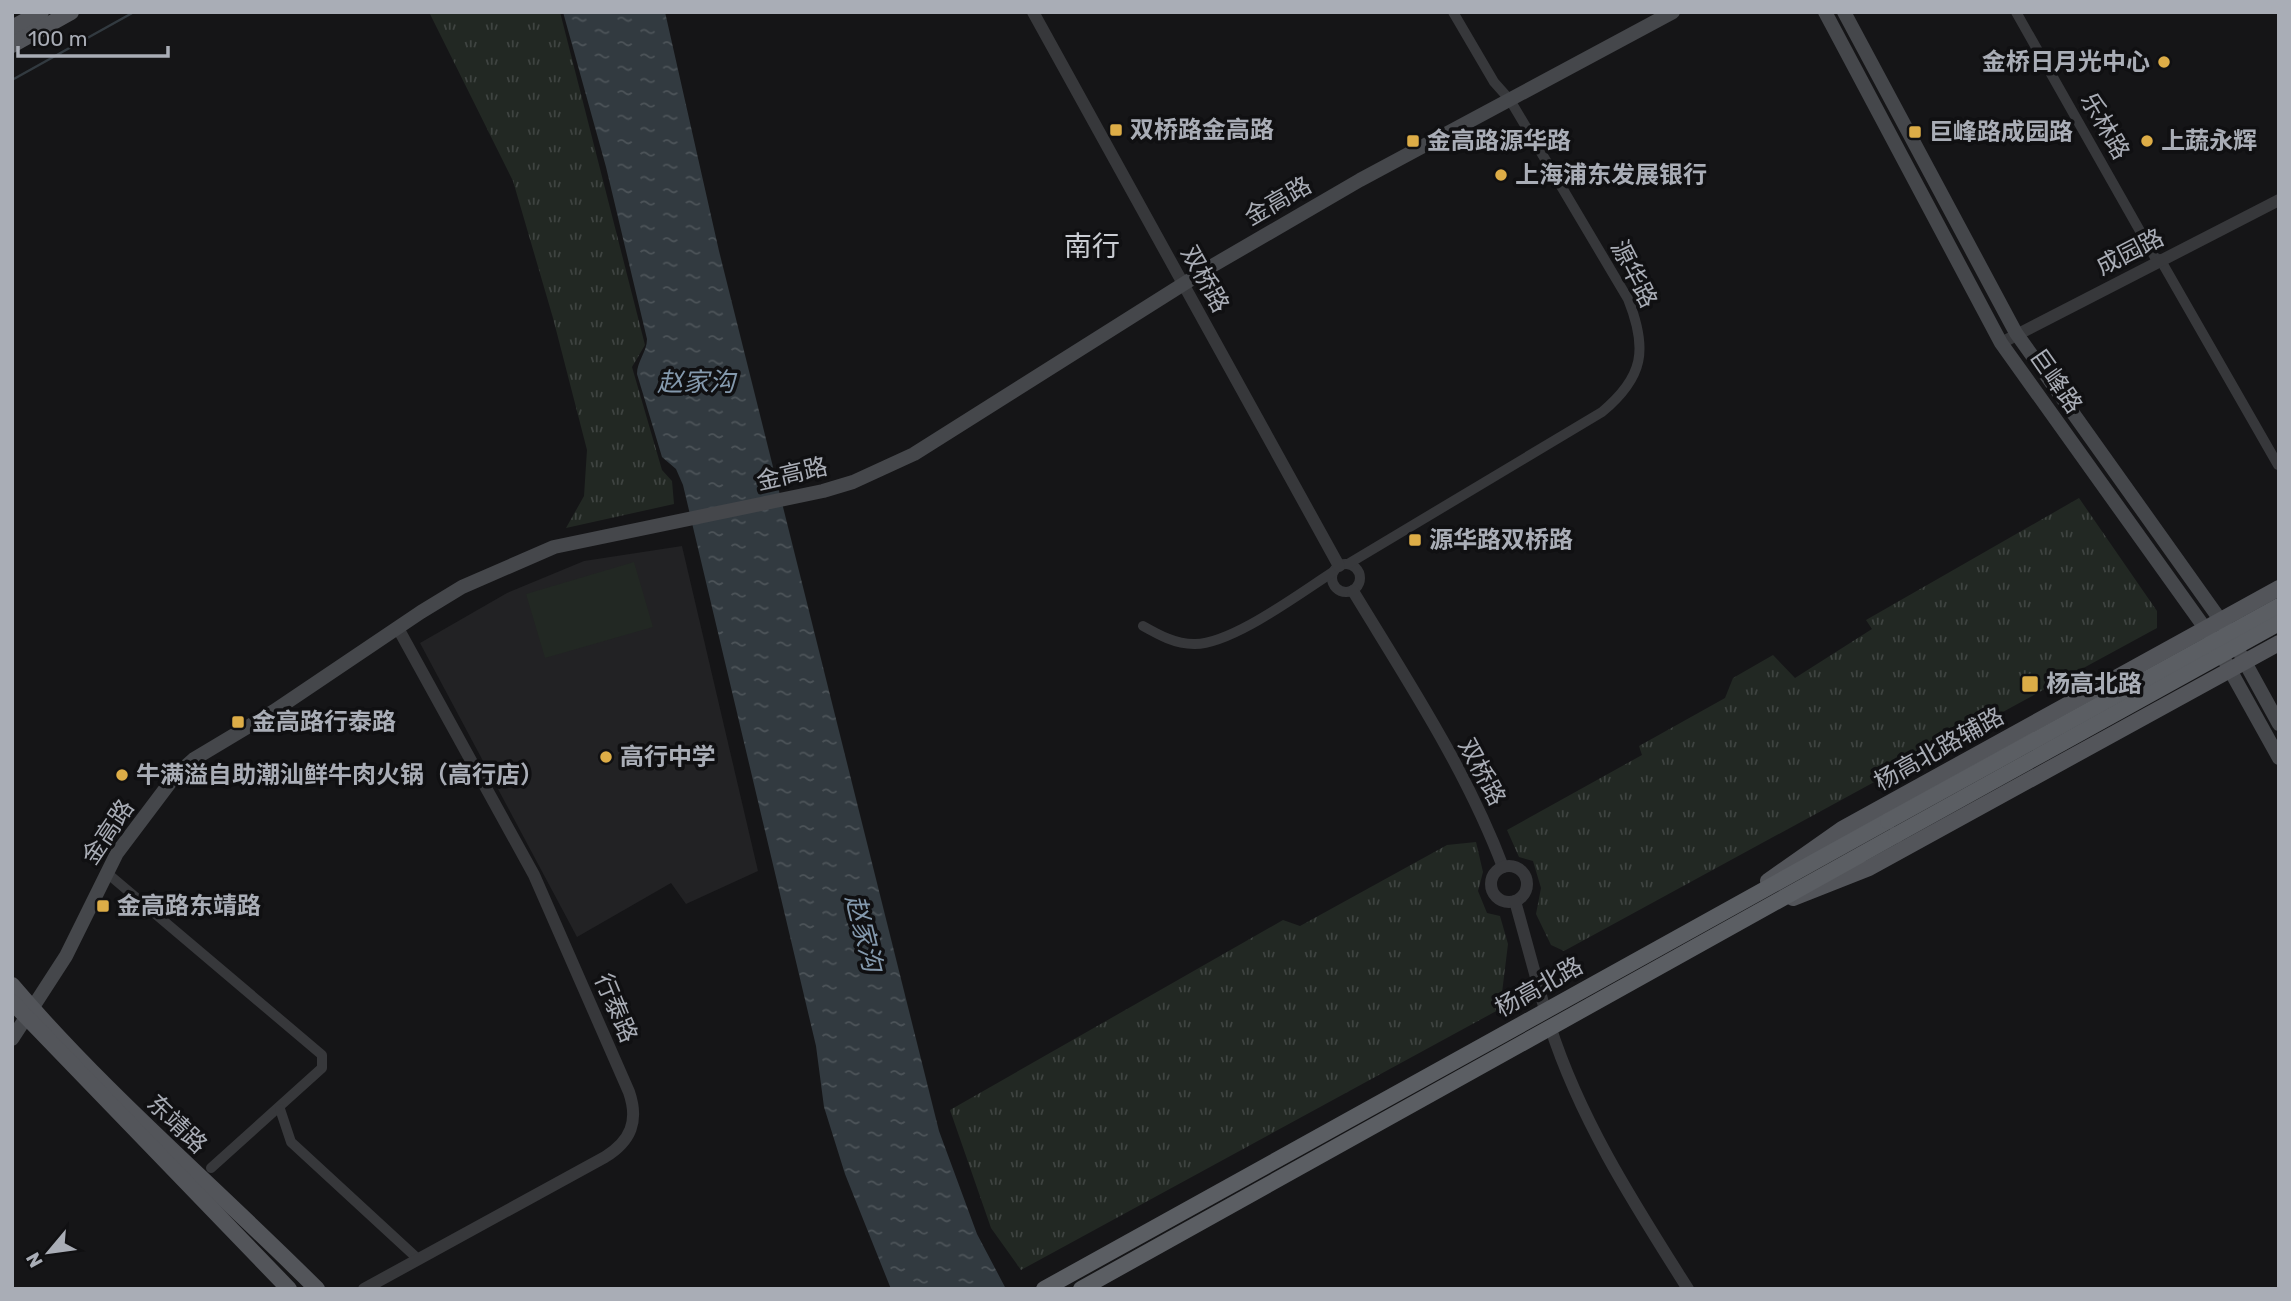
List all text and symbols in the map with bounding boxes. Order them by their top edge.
scale bar [18,14,168,58]
text: 100 m [28,26,87,51]
place label: 金桥日月光中心 [1982,48,2150,76]
marker: 金桥日月光中心 [2156,54,2172,70]
street label: 乐林路 [2075,88,2135,164]
place label: 双桥路金高路 [1130,116,1274,144]
place label: 巨峰路成园路 [1929,118,2073,146]
marker: 双桥路金高路 [1108,122,1124,138]
marker: 巨峰路成园路 [1907,124,1923,140]
place label: 金高路源华路 [1427,127,1571,155]
place label: 上蔬永辉 [2161,127,2257,155]
marker: 金高路源华路 [1405,133,1421,149]
marker: 上蔬永辉 [2139,133,2155,149]
place label: 上海浦东发展银行 [1515,161,1707,189]
marker: 上海浦东发展银行 [1493,167,1509,183]
street label: 金高路 [1240,171,1316,231]
street label: 成园路 [2092,223,2168,281]
district label: 南行 [1064,230,1120,263]
street label: 源华路 [1605,236,1663,312]
street label: 双桥路 [1175,241,1235,317]
street label: 巨峰路 [2024,343,2088,419]
water label: 赵家沟 [657,367,738,398]
street label: 金高路 [754,452,830,496]
place label: 源华路双桥路 [1429,526,1573,554]
marker: 源华路双桥路 [1407,532,1423,548]
place label: 杨高北路 [2046,670,2142,698]
marker: 杨高北路 [2020,674,2040,694]
street label: 杨高北路辅路 [1869,702,2009,796]
place label: 金高路行泰路 [252,708,396,736]
marker: 金高路行泰路 [230,714,246,730]
street label: 双桥路 [1453,734,1511,810]
place label: 高行中学 [620,743,716,771]
marker: 高行中学 [598,749,614,765]
place label: 牛满溢自助潮汕鲜牛肉火锅（高行店） [136,761,544,789]
marker: 牛满溢自助潮汕鲜牛肉火锅（高行店） [114,767,130,783]
street label: 金高路 [76,794,140,870]
place label: 金高路东靖路 [117,892,261,920]
water label: 赵家沟 [839,892,889,978]
marker: 金高路东靖路 [95,898,111,914]
street label: 杨高北路 [1490,951,1588,1023]
street label: 行泰路 [589,969,643,1047]
street label: 东靖路 [141,1089,213,1159]
north arrow [14,1217,84,1287]
text: N [21,1248,48,1272]

